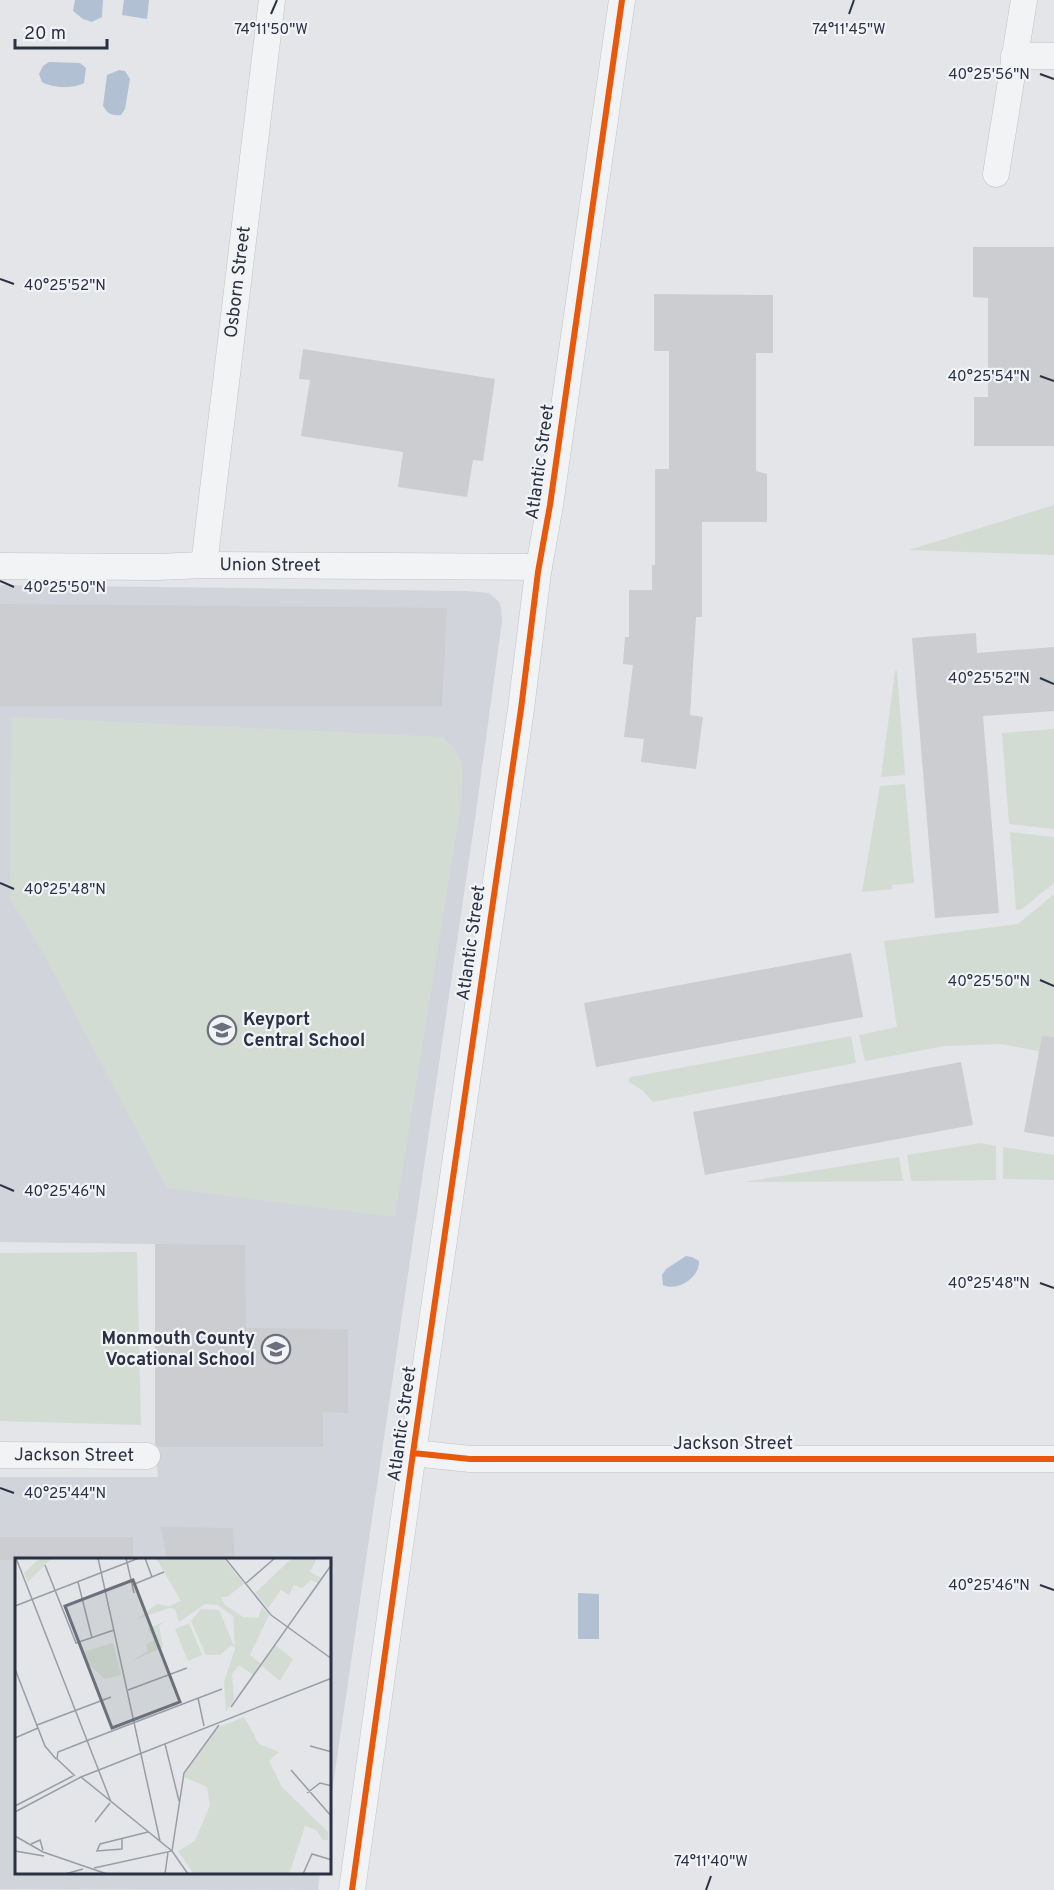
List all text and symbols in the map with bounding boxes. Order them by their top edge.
scale bar [15,12,106,50]
text: 74°11'50"W [234,21,308,40]
text: 74°11'45"W [812,21,886,40]
text: 20 m [24,23,66,46]
text: 40°25'56"N [948,66,1030,85]
street label: Osborn Street [220,225,256,339]
text: 40°25'52"N [24,277,106,296]
text: 40°25'54"N [948,368,1030,387]
street label: Atlantic Street [522,403,560,521]
street label: Union Street [219,554,321,577]
text: 40°25'50"N [24,579,106,598]
text: 40°25'52"N [948,670,1030,689]
text: 40°25'48"N [24,881,106,900]
street label: Atlantic Street [453,884,491,1002]
text: 40°25'50"N [948,973,1030,992]
place label: Keyport Central School [243,1009,365,1053]
school or university icon: Keyport Central School [206,1014,238,1046]
text: 40°25'46"N [24,1183,106,1202]
text: 40°25'48"N [948,1275,1030,1294]
place label: Monmouth County Vocational School [101,1328,255,1372]
school or university icon: Monmouth County Vocational School [260,1333,292,1365]
street label: Atlantic Street [384,1365,422,1483]
street label: Jackson Street [673,1433,793,1456]
street label: Jackson Street [14,1444,134,1467]
text: 40°25'44"N [24,1485,106,1504]
inset map [15,1558,332,1875]
text: 40°25'46"N [948,1577,1030,1596]
text: 74°11'40"W [674,1853,748,1872]

